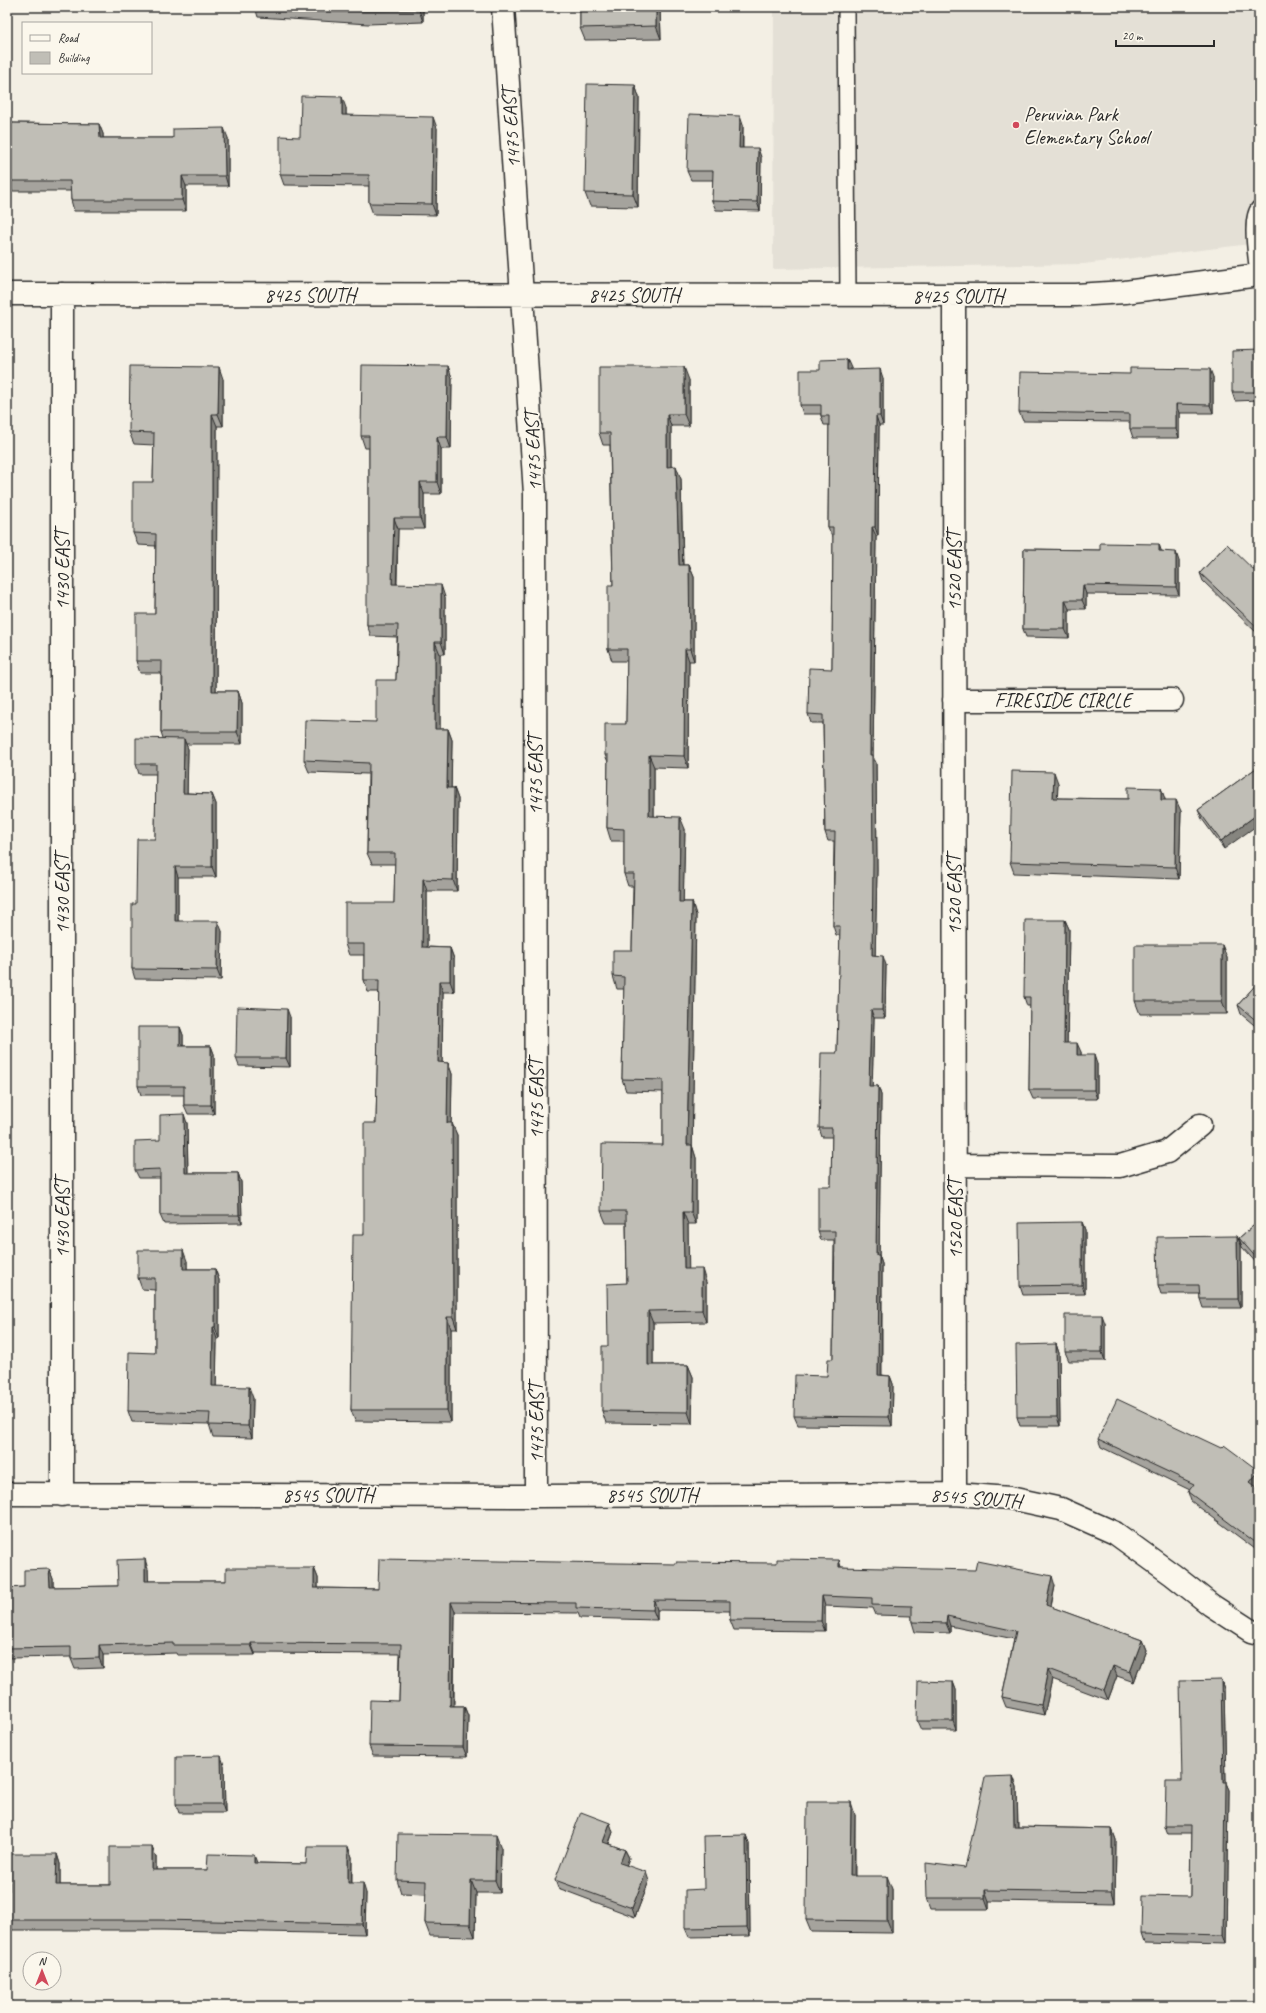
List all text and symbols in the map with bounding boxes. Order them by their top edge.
legend [22,22,152,74]
scale bar [1116,22,1214,48]
text: 20 m [1122,28,1144,44]
text: Road [58,30,80,46]
text: Building [58,50,90,66]
street label: 1475 EAST [495,82,526,169]
place label: Peruvian Park Elementary School [1024,102,1152,150]
marker: Peruvian Park Elementary School [1011,120,1021,130]
street label: 8425 SOUTH [264,283,359,308]
street label: 8425 SOUTH [588,283,683,308]
street label: 8425 SOUTH [912,284,1007,309]
street label: 1475 EAST [518,405,548,492]
street label: 1430 EAST [50,525,75,610]
street label: 1520 EAST [942,526,967,611]
street label: FIRESIDE CIRCLE [995,688,1134,713]
street label: 1475 EAST [523,730,548,815]
street label: 1430 EAST [50,849,75,934]
street label: 1520 EAST [942,850,967,935]
street label: 1475 EAST [524,1054,549,1139]
street label: 1430 EAST [50,1173,75,1258]
street label: 1520 EAST [943,1174,968,1259]
street label: 1475 EAST [524,1378,549,1463]
street label: 8545 SOUTH [930,1482,1026,1514]
street label: 8545 SOUTH [282,1483,377,1508]
street label: 8545 SOUTH [606,1483,701,1508]
north arrow [22,1951,62,1991]
text: N [39,1954,48,1968]

